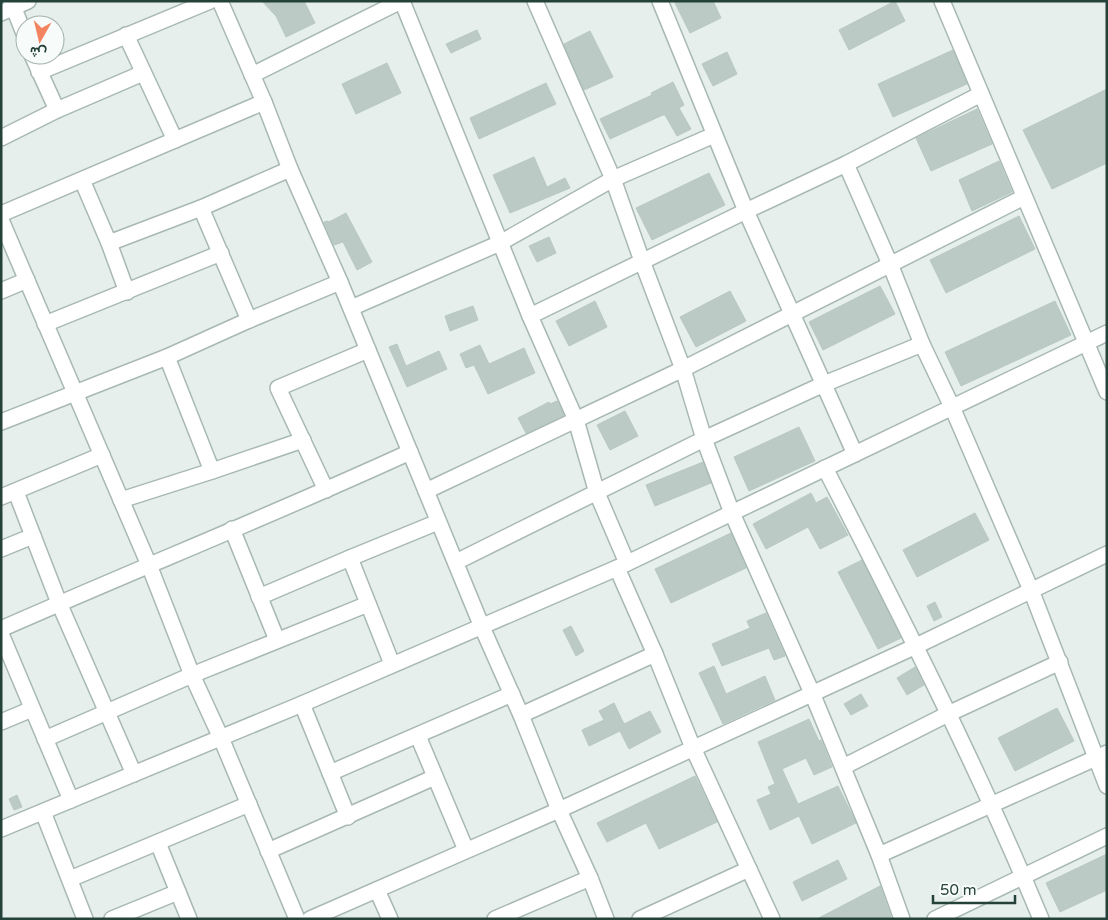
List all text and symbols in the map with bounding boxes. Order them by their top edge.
north arrow [15,15,65,65]
text: ش [29,43,48,62]
scale bar [933,872,1016,904]
text: 50 m [940,881,977,899]

